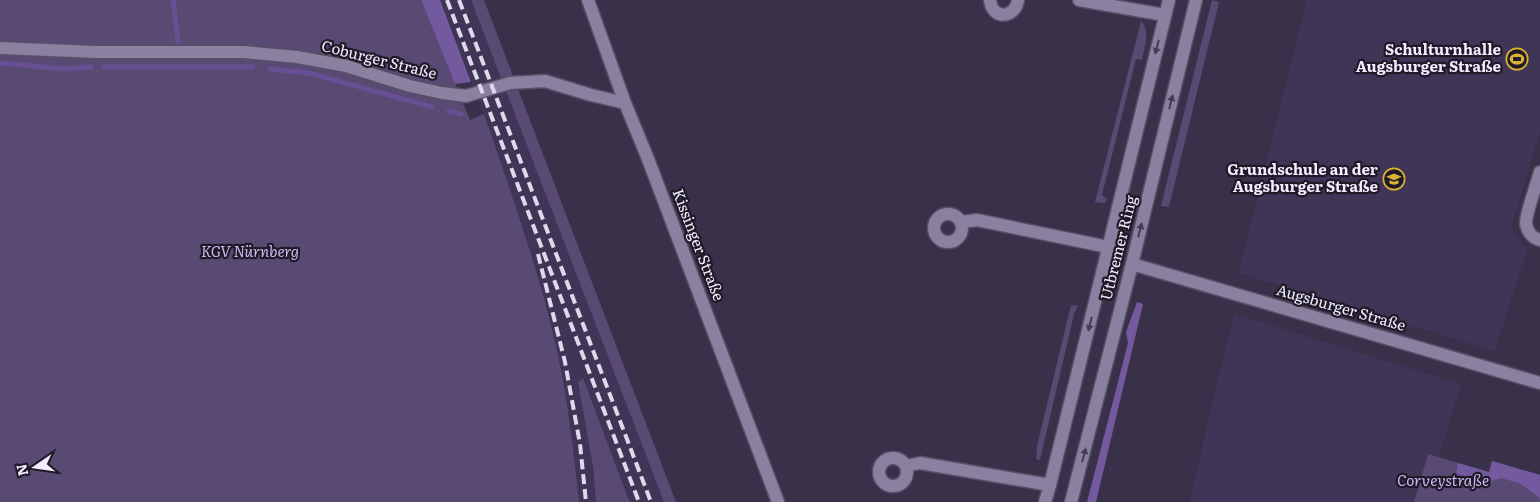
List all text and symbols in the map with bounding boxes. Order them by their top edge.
street label: Coburger Straße [319,33,440,84]
place label: Schulturnhalle Augsburger Straße [1356,37,1502,77]
one-way arrow [1153,40,1161,55]
sports icon: Schulturnhalle Augsburger Straße [1505,47,1529,71]
one-way arrow [1167,95,1175,110]
place label: Grundschule an der Augsburger Straße [1227,157,1379,197]
school or university icon: Grundschule an der Augsburger Straße [1382,167,1406,191]
street label: Kissinger Straße [667,185,731,304]
street label: Utbremer Ring [1093,192,1142,303]
one-way arrow [1137,222,1145,237]
park label: KGV Nürnberg [201,239,299,262]
street label: Augsburger Straße [1274,277,1409,336]
one-way arrow [1085,317,1093,332]
north arrow [10,442,60,492]
one-way arrow [1080,447,1088,462]
text: N [10,462,32,478]
park label: Corveystraße [1397,468,1489,491]

